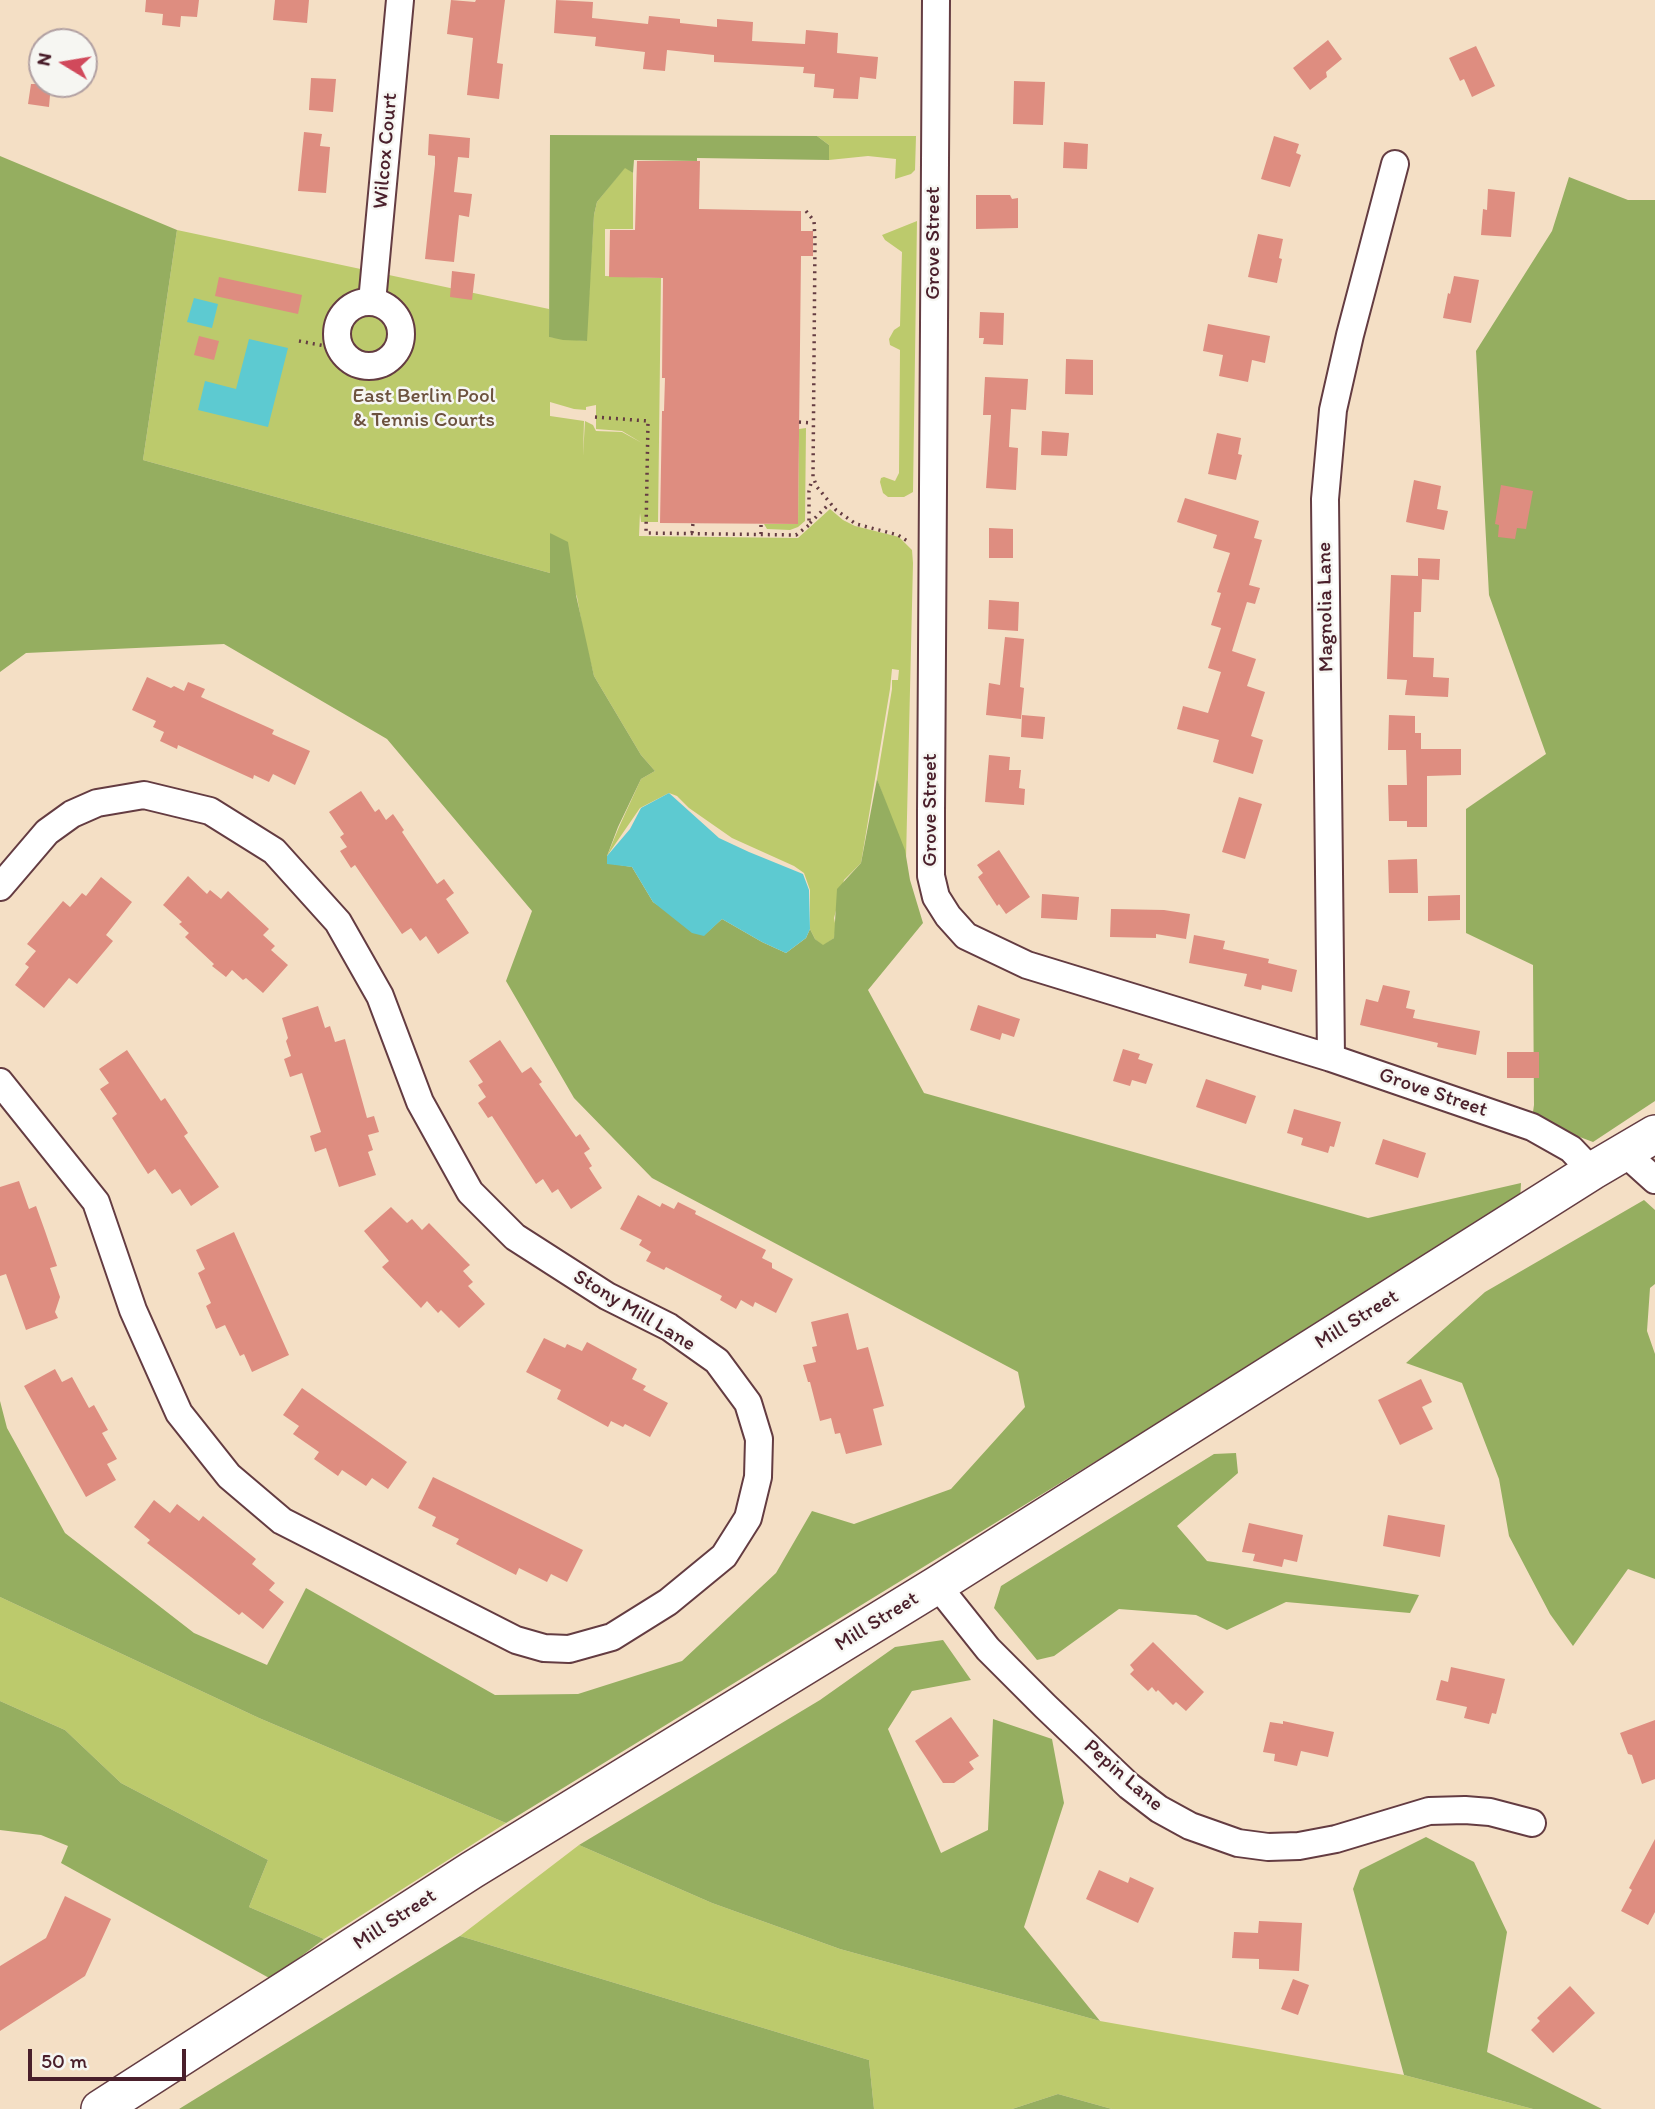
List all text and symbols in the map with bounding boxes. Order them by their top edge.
north arrow [28,28,98,98]
text: N [31,51,56,68]
street label: Wilcox Court [368,92,404,210]
street label: Grove Street [921,186,947,300]
park label: East Berlin Pool & Tennis Courts [352,384,496,434]
street label: Magnolia Lane [1312,542,1340,672]
street label: Grove Street [918,753,944,867]
street label: Grove Street [1375,1063,1491,1123]
street label: Stony Mill Lane [568,1265,700,1357]
street label: Mill Street [1310,1284,1404,1356]
street label: Mill Street [830,1586,924,1658]
street label: Pepin Lane [1078,1735,1168,1817]
street label: Mill Street [349,1884,441,1956]
scale bar [32,2036,189,2080]
text: 50 m [41,2048,87,2073]

